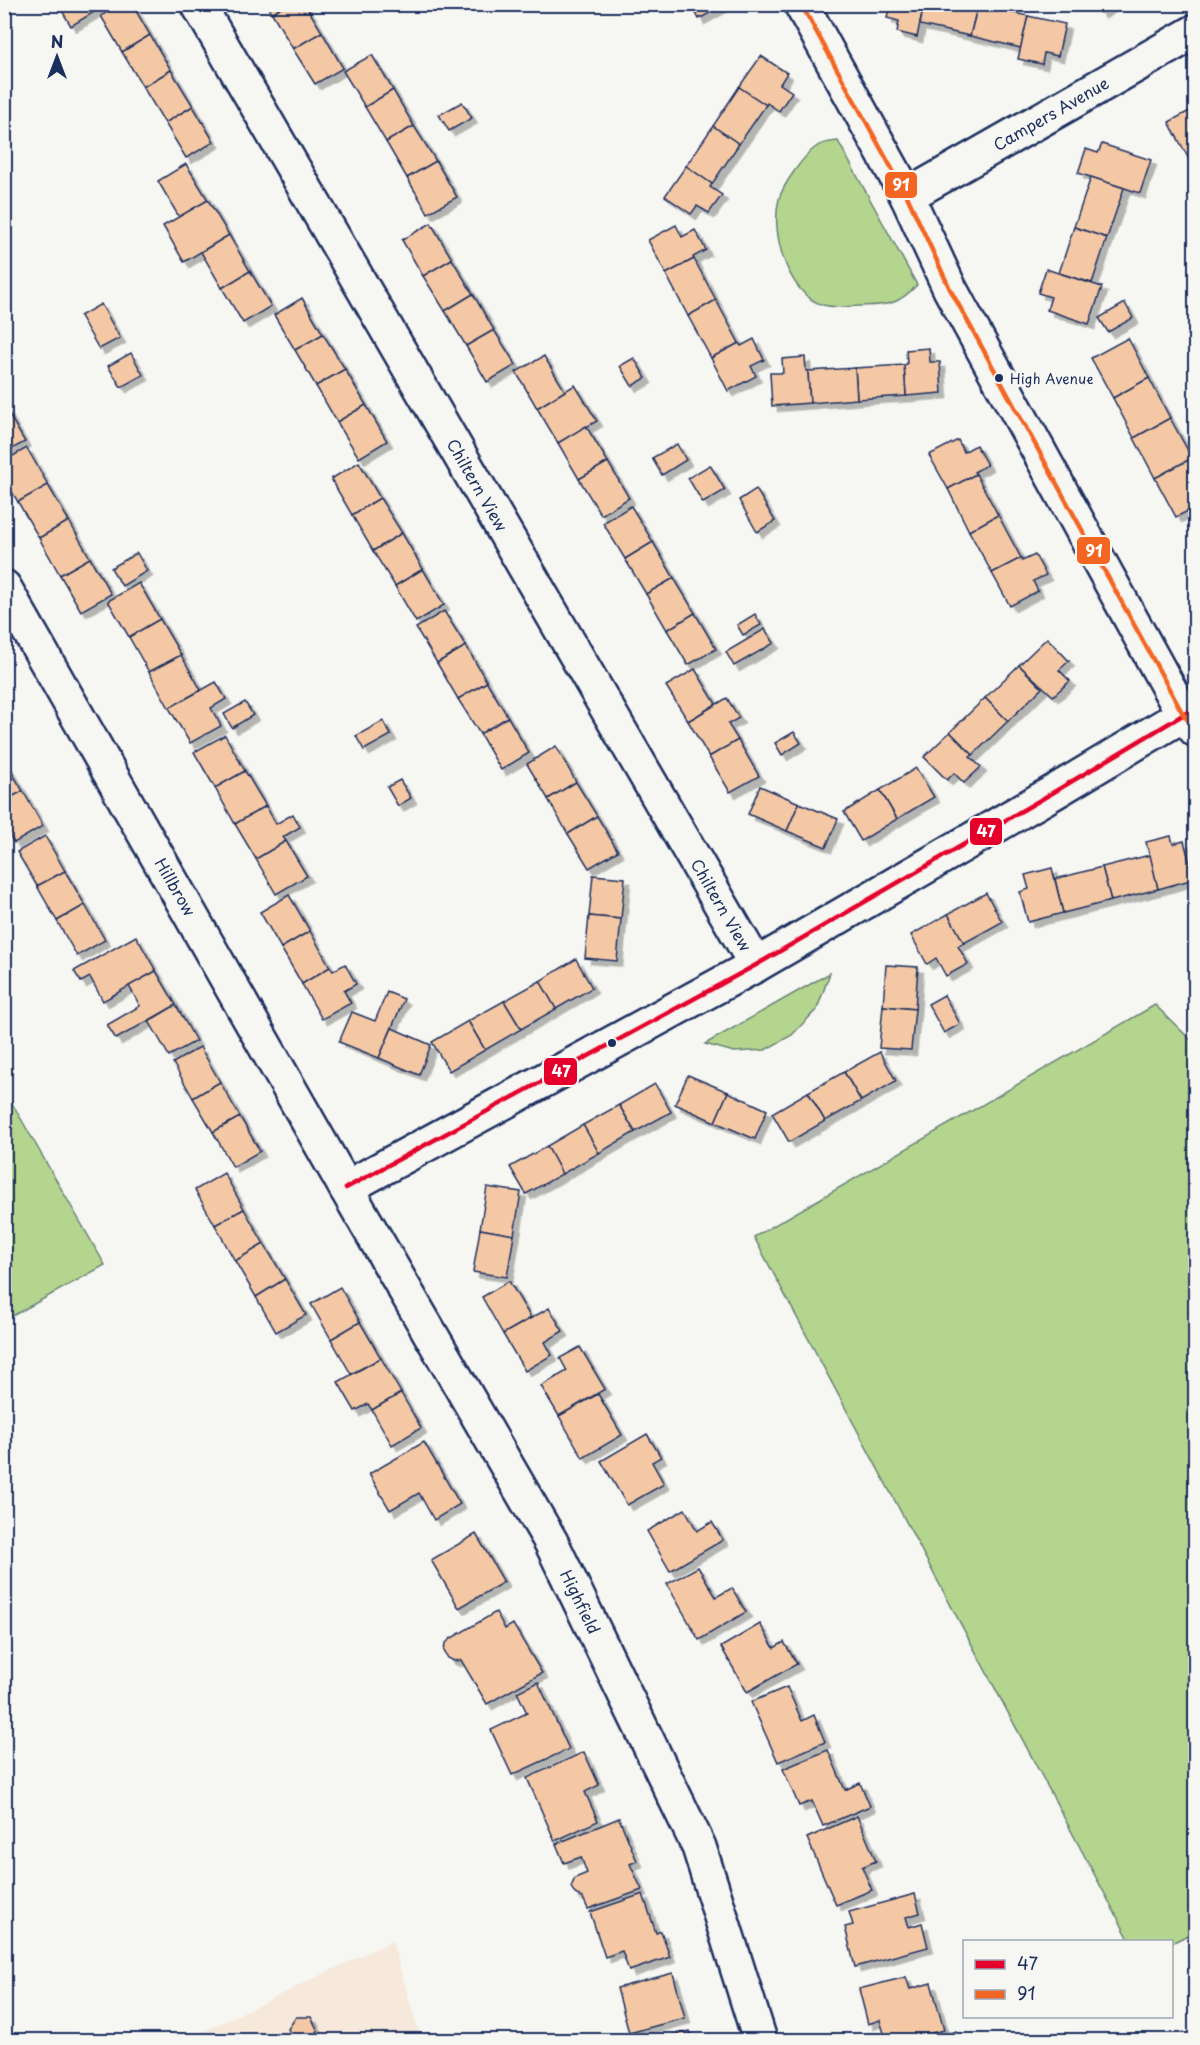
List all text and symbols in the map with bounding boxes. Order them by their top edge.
north arrow [27,27,87,87]
text: N [51,29,63,53]
street label: Campers Avenue [988,70,1113,156]
line badge: 91 [884,171,918,199]
text: 91 [892,172,910,196]
place label: High Avenue [1010,368,1093,389]
marker: High Avenue [993,372,1005,384]
street label: Chiltern View [442,434,514,536]
line badge: 91 [1076,536,1111,565]
text: 91 [1085,538,1103,562]
line badge: 47 [969,817,1003,846]
text: 47 [976,818,996,842]
street label: Hillbrow [150,853,202,921]
street label: Chiltern View [686,854,758,956]
unlabelled marker [606,1037,618,1049]
line badge: 47 [543,1057,578,1086]
text: 47 [551,1058,571,1082]
street label: Highfield [555,1565,607,1638]
legend [963,1940,1173,2018]
text: 47 [1017,1949,1039,1976]
text: 91 [1017,1979,1036,2006]

